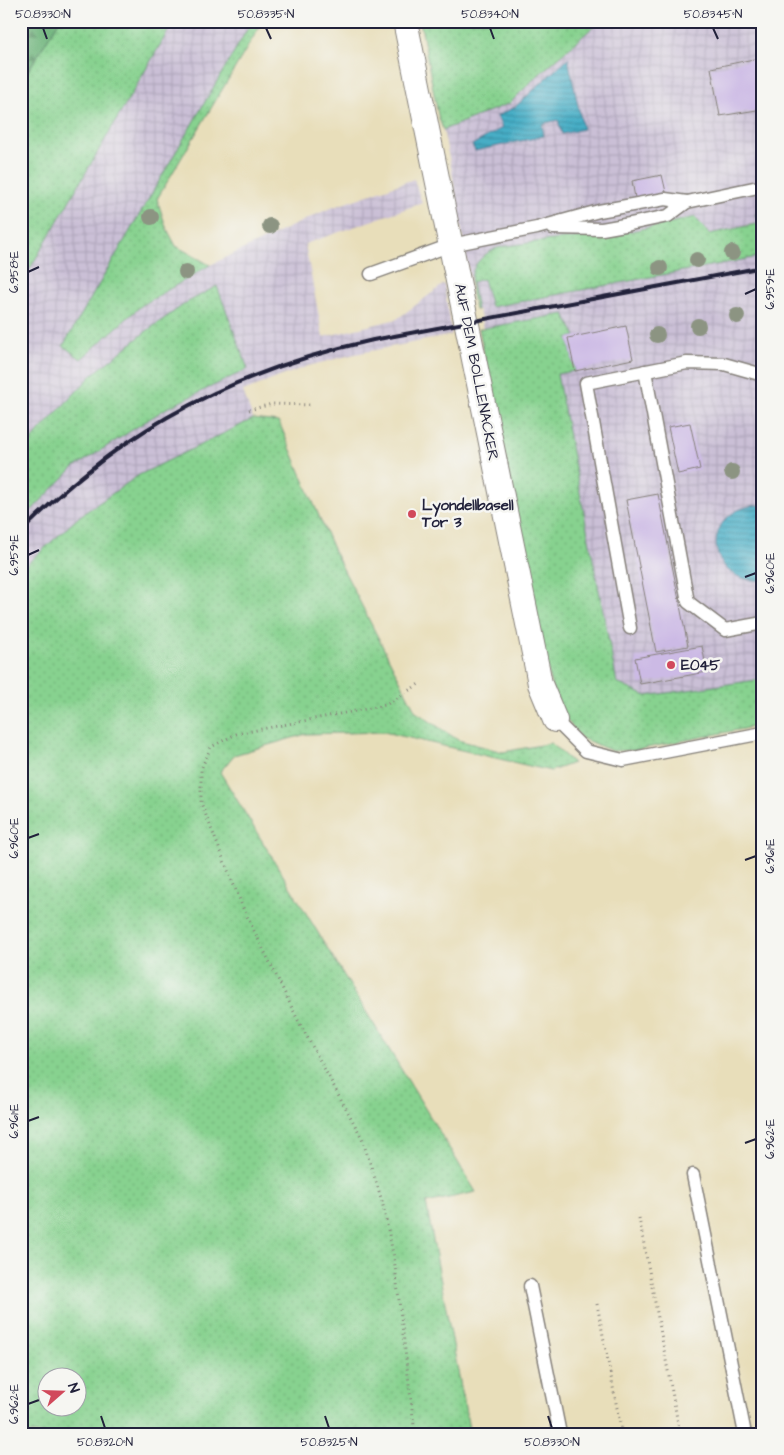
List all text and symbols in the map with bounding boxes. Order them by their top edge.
text: 50.8330°N [15,6,71,23]
text: 50.8335°N [238,6,295,23]
text: 50.8340°N [461,6,519,23]
text: 50.8345°N [684,6,743,23]
text: 6.958°E [6,251,23,293]
text: 6.959°E [762,268,779,310]
street label: AUF DEM BOLLENACKER [449,282,504,462]
place label: Lyondellbasell Tor 3 [421,495,514,533]
marker: Lyondellbasell Tor 3 [406,508,418,520]
text: 6.959°E [6,534,23,576]
text: 6.960°E [762,553,779,593]
place label: E045 [681,655,721,676]
marker: E045 [665,659,677,671]
text: 6.960°E [6,818,23,858]
text: 6.961°E [762,839,779,873]
text: 6.961°E [6,1104,23,1138]
text: 6.962°E [762,1119,779,1159]
north arrow [38,1368,88,1418]
text: N [62,1380,84,1396]
text: 6.962°E [6,1384,23,1424]
text: 50.8320°N [77,1434,134,1451]
text: 50.8325°N [300,1434,358,1451]
text: 50.8330°N [524,1434,580,1451]

